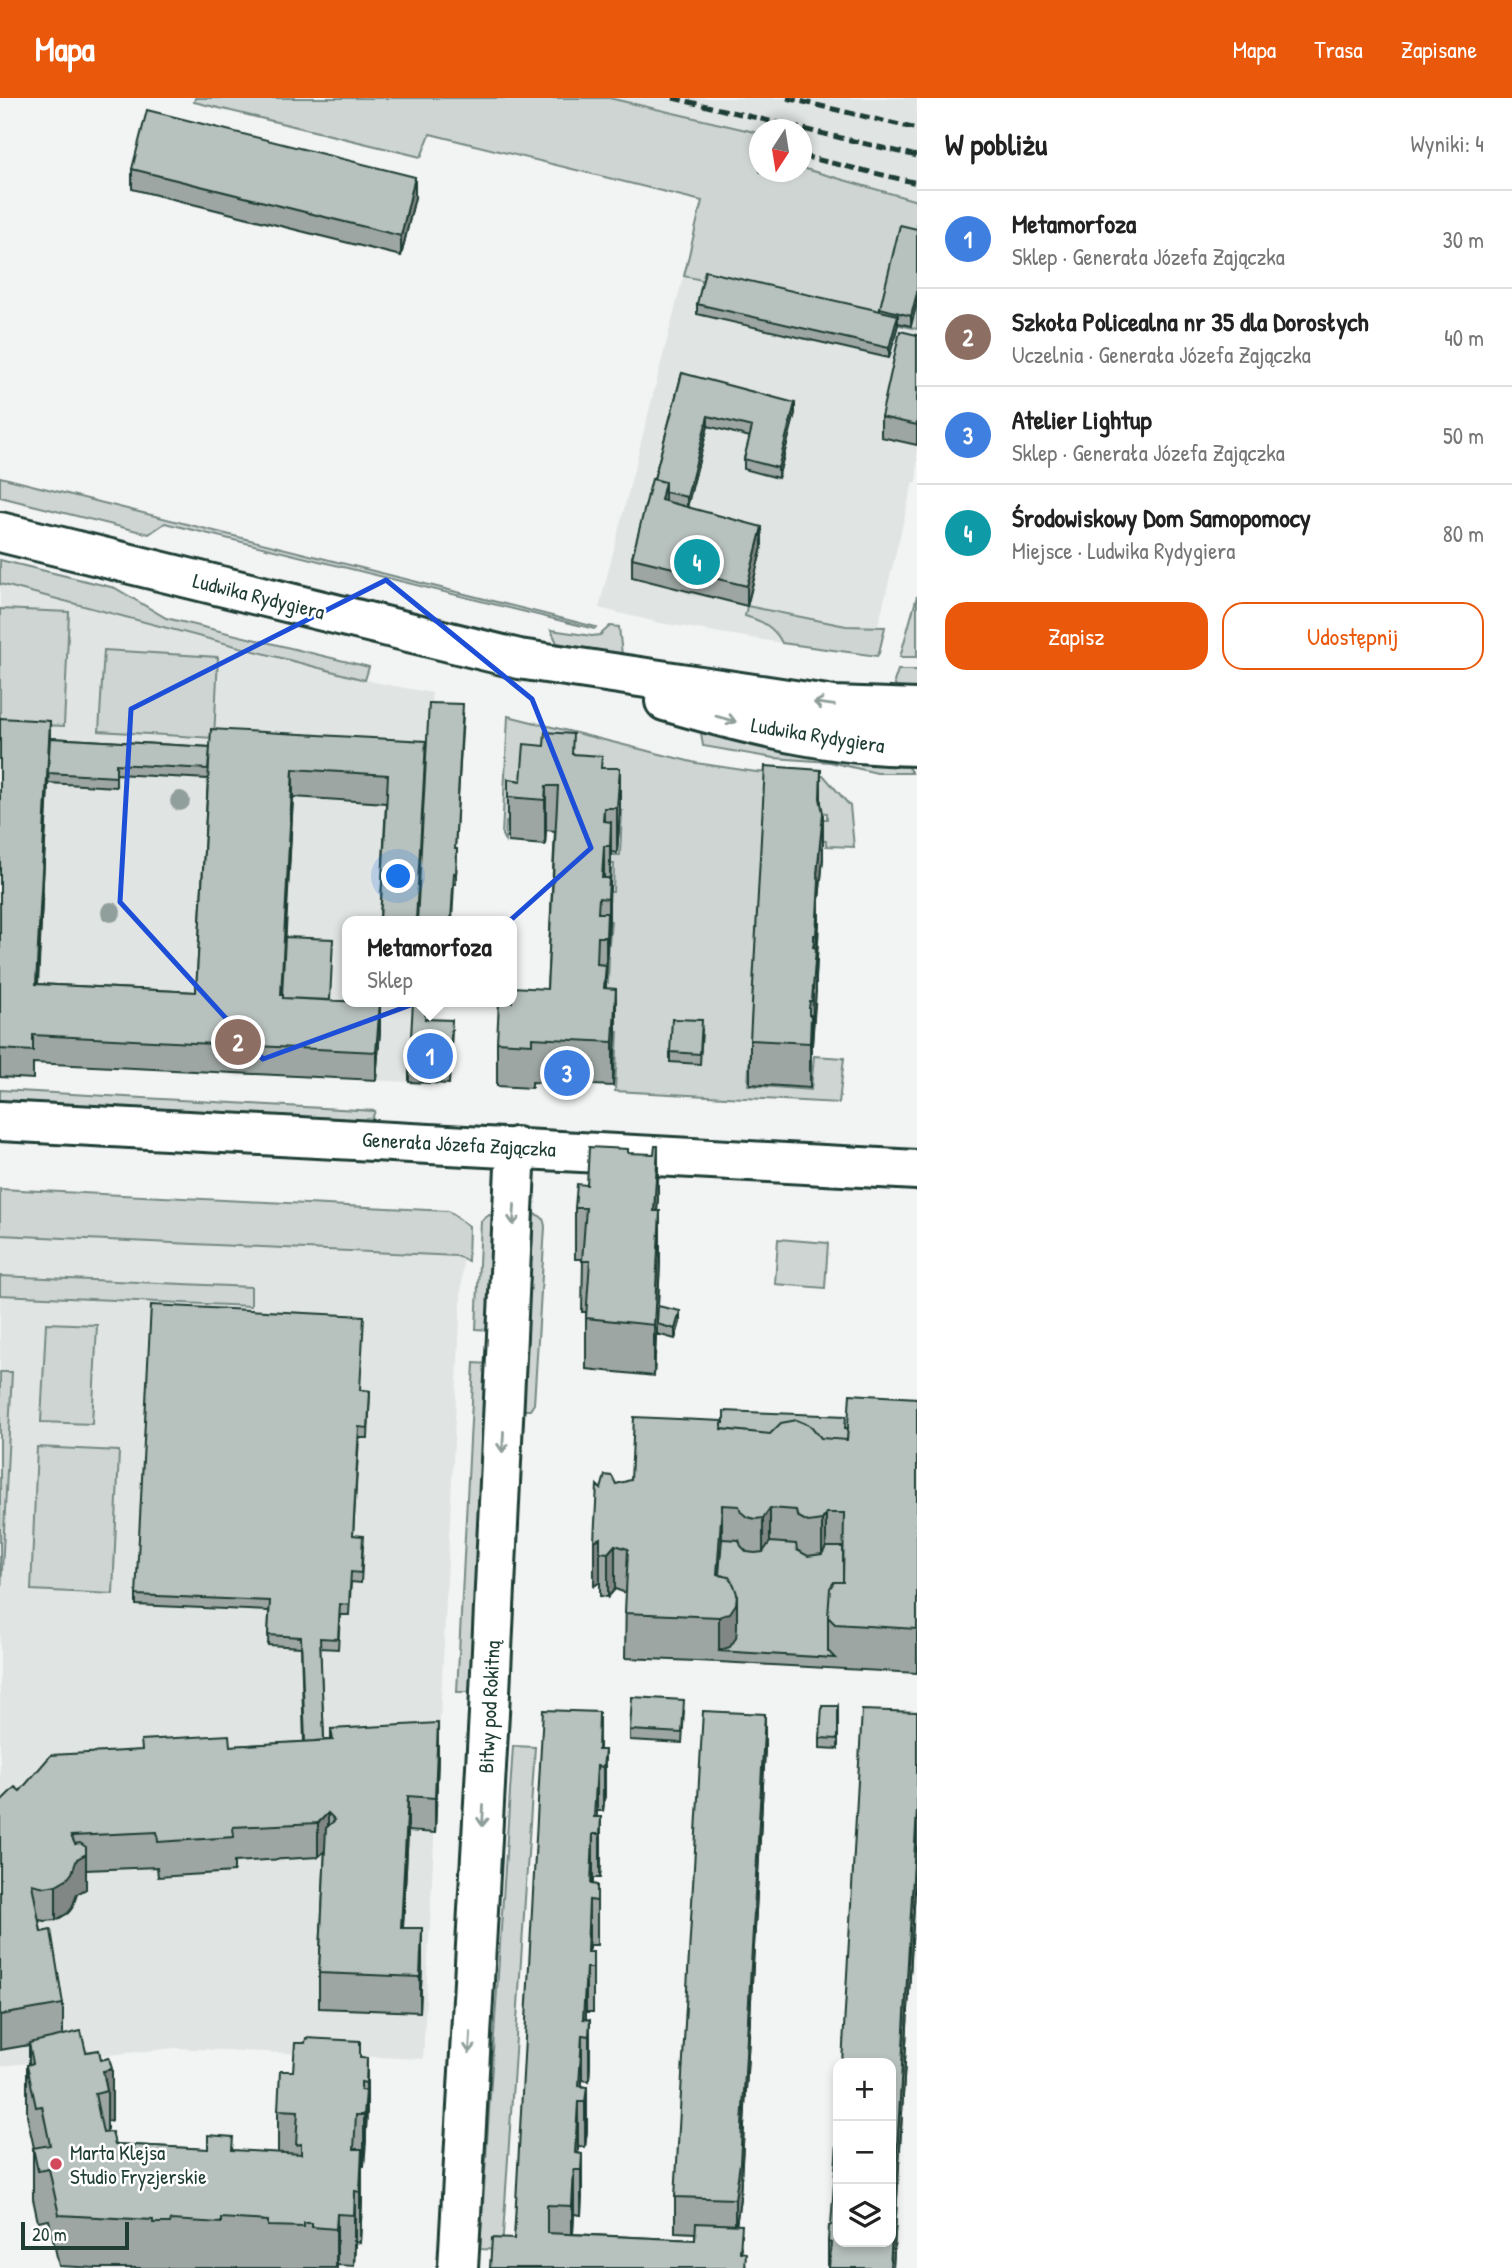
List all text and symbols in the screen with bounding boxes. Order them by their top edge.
text: Mapa [35,27,95,71]
text: Mapa [1233,33,1276,65]
text: Trasa [1314,33,1363,65]
text: Zapisane [1401,33,1477,65]
north arrow [749,119,812,182]
text: W pobliżu [945,124,1047,164]
text: Wyniki: 4 [1411,128,1484,159]
text: Metamorfoza [1012,206,1136,241]
text: 1 [964,224,972,255]
text: 30 m [1442,224,1484,255]
text: Sklep · Generała Józefa Zajączka [1012,241,1285,272]
text: Szkoła Policealna nr 35 dla Dorosłych [1012,304,1368,339]
text: 2 [963,322,973,353]
text: 40 m [1444,322,1484,353]
text: Uczelnia · Generała Józefa Zajączka [1012,339,1311,370]
text: Atelier Lightup [1012,402,1152,437]
text: 3 [963,420,973,451]
text: 50 m [1443,420,1484,451]
text: Sklep · Generała Józefa Zajączka [1012,437,1285,468]
text: Środowiskowy Dom Samopomocy [1012,500,1311,535]
text: 4 [964,518,972,549]
text: 80 m [1443,518,1484,549]
text: Miejsce · Ludwika Rydygiera [1012,535,1235,566]
pin: 4 [674,536,720,588]
street label: Ludwika Rydygiera [190,566,328,626]
button: Zapisz [945,602,1208,670]
button: Udostępnij [1222,602,1484,670]
one-way arrow [814,698,836,711]
street label: Ludwika Rydygiera [749,710,887,760]
one-way arrow [714,713,736,726]
your location [381,859,415,893]
popup [342,916,517,1007]
text: Metamorfoza [367,929,492,964]
text: Sklep [367,964,413,995]
pin: 2 [215,1016,261,1068]
pin: 1 [407,1030,453,1082]
pin: 3 [544,1047,590,1099]
street label: Generała Józefa Zajączka [361,1124,557,1164]
one-way arrow [507,1203,520,1226]
one-way arrow [496,1430,509,1453]
street label: Bitwy pod Rokitną [471,1638,507,1774]
one-way arrow [476,1804,489,1827]
one-way arrow [464,2032,477,2055]
map controls [833,2058,896,2247]
button: + [833,2058,896,2121]
button: − [833,2121,896,2184]
place label: Marta Klejsa Studio Fryzjerskie [70,2138,207,2191]
marker: Marta Klejsa Studio Fryzjerskie [48,2156,64,2172]
button: layers [833,2184,896,2247]
scale bar [21,2219,130,2251]
text: 20 m [32,2221,67,2247]

